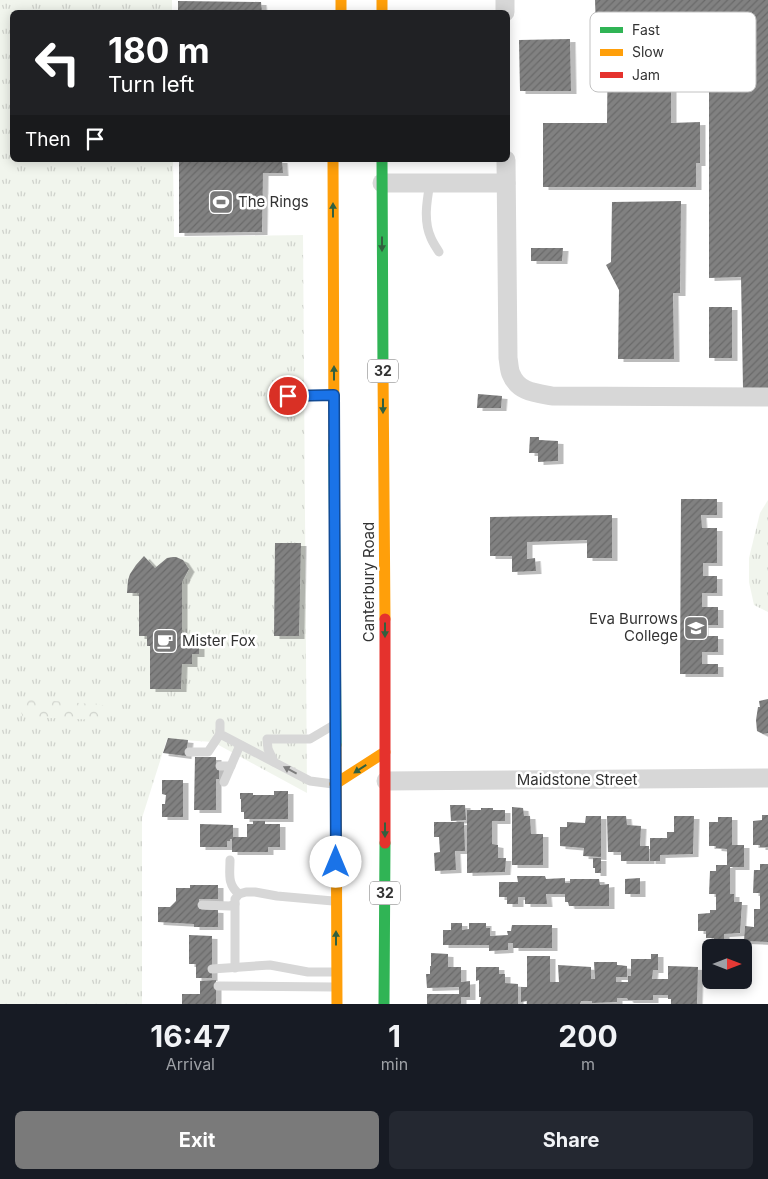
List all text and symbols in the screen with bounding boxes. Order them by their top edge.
legend [590,12,756,92]
text: Fast [632,21,660,38]
text: 180 m [108,29,210,71]
icon: left [25,30,90,95]
text: Slow [632,43,664,60]
text: Jam [632,66,660,83]
text: Turn left [108,71,194,97]
icon: arrive [81,125,109,153]
text: Then [25,128,71,151]
sports icon: The Rings [208,189,234,215]
place label: The Rings [238,192,309,211]
one-way arrow [329,202,337,218]
one-way arrow [378,236,386,252]
road number: 32 [368,360,398,382]
one-way arrow [330,365,338,381]
pin [267,375,309,417]
icon: arrive [274,382,302,410]
one-way arrow [379,398,387,414]
street label: Canterbury Road [359,522,378,642]
place label: Eva Burrows College [589,609,678,645]
school or university icon: Eva Burrows College [683,615,709,641]
one-way arrow [381,622,389,638]
cafe icon: Mister Fox [152,628,178,654]
place label: Mister Fox [182,631,256,650]
one-way arrow [354,764,367,773]
one-way arrow [282,766,297,774]
street label: Maidstone Street [517,770,637,789]
one-way arrow [381,822,389,838]
position arrow [309,835,361,887]
road number: 32 [370,881,400,904]
one-way arrow [332,930,340,946]
north arrow [702,939,752,989]
map controls [702,939,752,989]
text: 16:47 [150,1018,230,1054]
text: 1 [388,1018,401,1054]
text: 200 [558,1018,618,1054]
text: Arrival [166,1054,215,1074]
text: min [381,1054,408,1074]
text: m [581,1054,595,1074]
button: Exit [15,1111,379,1169]
button: Share [389,1111,753,1169]

